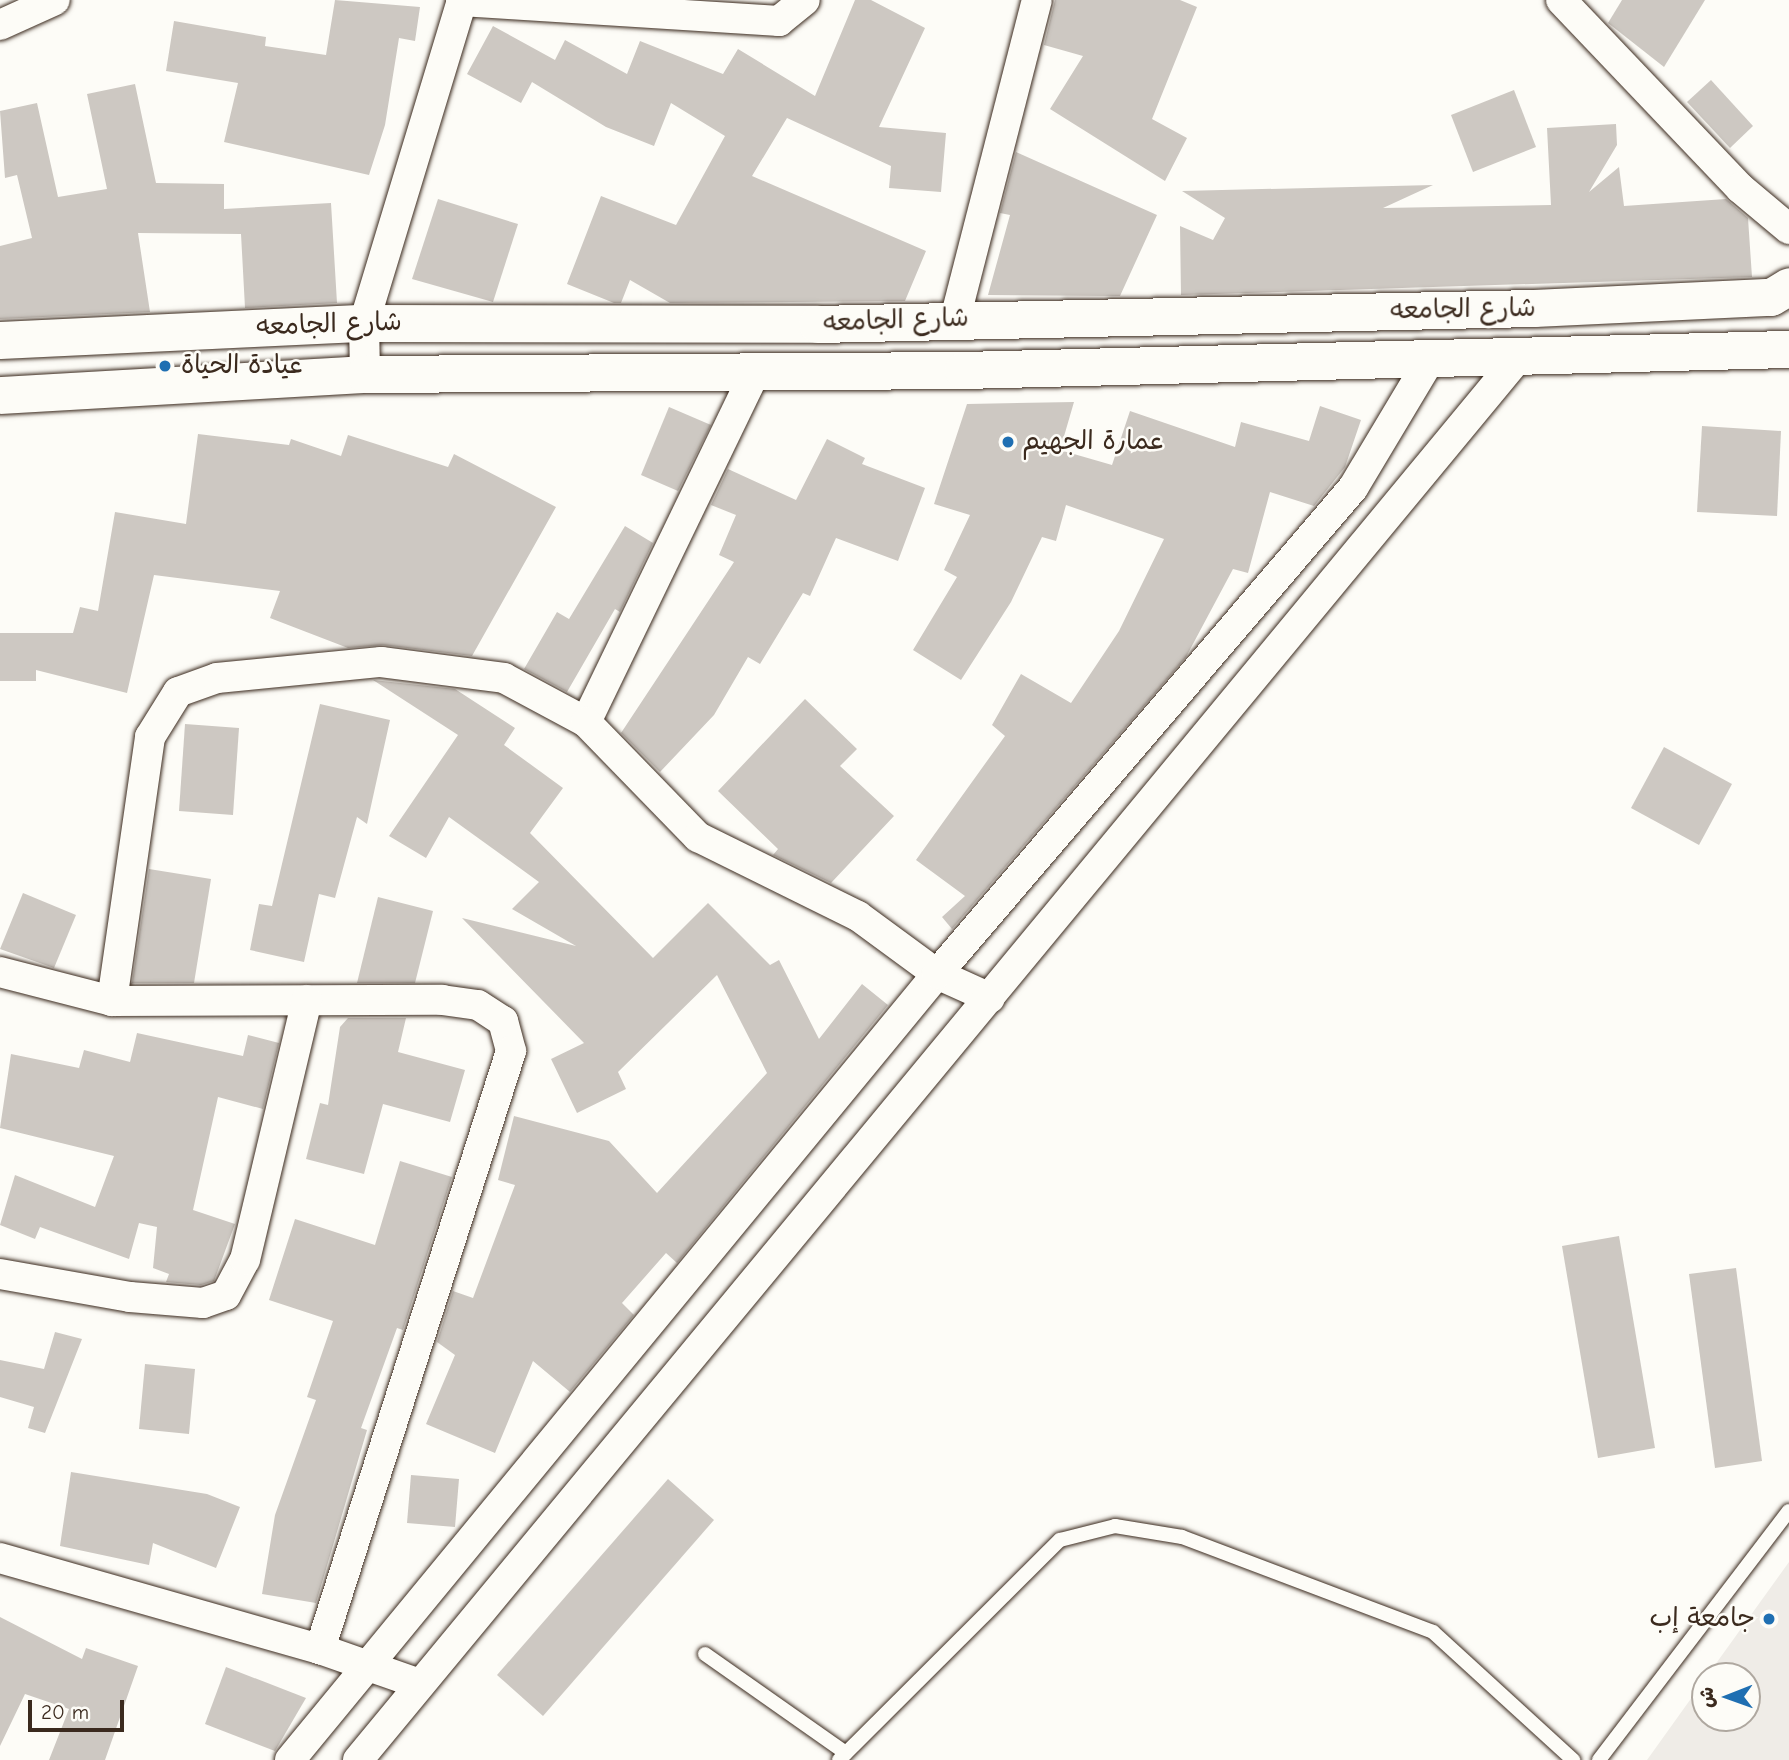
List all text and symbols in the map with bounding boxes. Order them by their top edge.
street label: شارع الجامعه [1390,293,1536,327]
street label: شارع الجامعه [823,303,969,339]
street label: شارع الجامعه [256,307,402,343]
place label: عيادة الحياة [181,350,303,382]
marker: عيادة الحياة [155,356,175,376]
place label: عمارة الجهيم [1022,426,1165,458]
marker: عمارة الجهيم [1000,434,1016,450]
place label: جامعة إب [1649,1603,1755,1635]
marker: جامعة إب [1761,1611,1777,1627]
north arrow [1691,1662,1761,1732]
scale bar [32,1686,128,1730]
text: ش [1696,1687,1718,1708]
text: 20 m [41,1700,89,1724]

